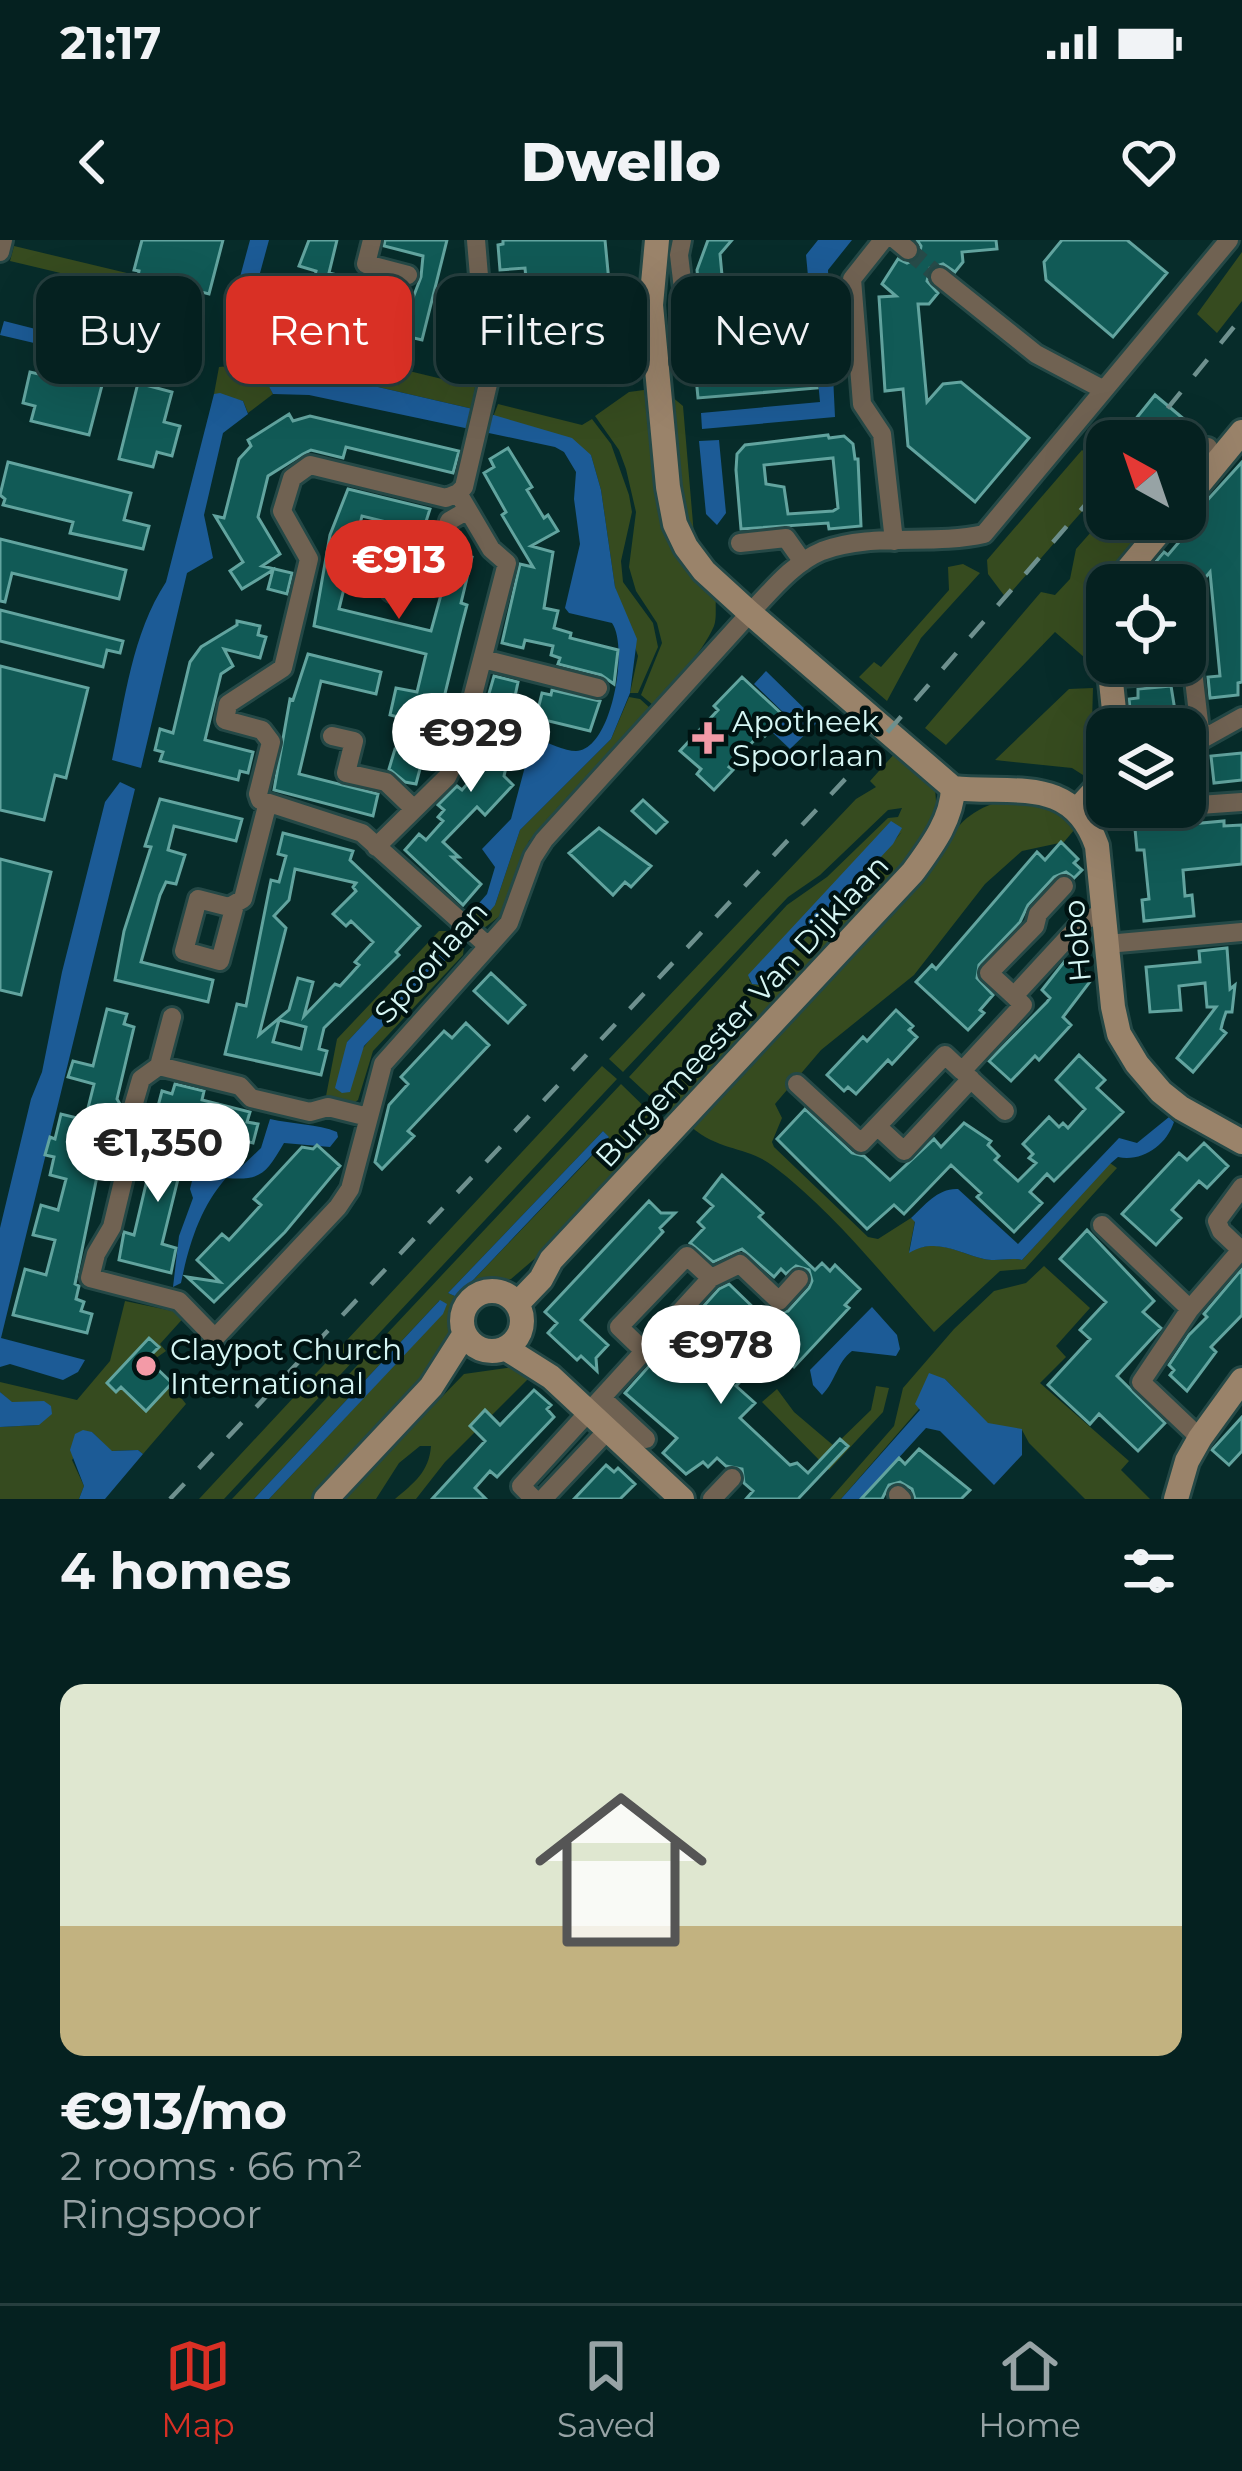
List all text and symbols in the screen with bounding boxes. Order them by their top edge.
text: 21:17 [60,15,162,70]
icon: back [60,129,126,195]
text: Dwello [521,129,721,195]
icon: heart [1116,129,1182,195]
chip: Buy [36,276,202,384]
chip: Rent [226,276,412,384]
chip: Filters [436,276,647,384]
chip: New [671,276,851,384]
north arrow [1086,420,1206,540]
map controls [1086,420,1206,828]
pin: €913 [328,520,470,622]
text: €913 [352,535,446,583]
button: locate [1086,564,1206,684]
pin: €929 [400,693,542,795]
place label: Apotheek Spoorlaan [732,703,884,774]
text: €929 [419,708,523,756]
button: layers [1086,708,1206,828]
marker: Apotheek Spoorlaan [695,725,721,751]
street label: Burgemeester Van Dijklaan [588,847,896,1175]
street label: Spoorlaan [366,893,496,1031]
street label: Hobo [1055,898,1099,984]
pin: €1,350 [60,1103,256,1205]
text: €1,350 [93,1118,223,1166]
pin: €978 [650,1305,792,1407]
text: €978 [668,1320,774,1368]
place label: Claypot Church International [170,1331,402,1402]
marker: Claypot Church International [133,1353,159,1379]
icon: filters [1116,1538,1182,1604]
text: 4 homes [60,1540,291,1602]
icon: home [513,1762,729,1978]
text: €913/mo [60,2080,287,2142]
text: 2 rooms · 66 m² [60,2142,363,2190]
text: Ringspoor [60,2190,262,2238]
tab: Map [161,2333,235,2445]
tab: Saved [557,2333,656,2445]
tab: Home [978,2333,1081,2445]

